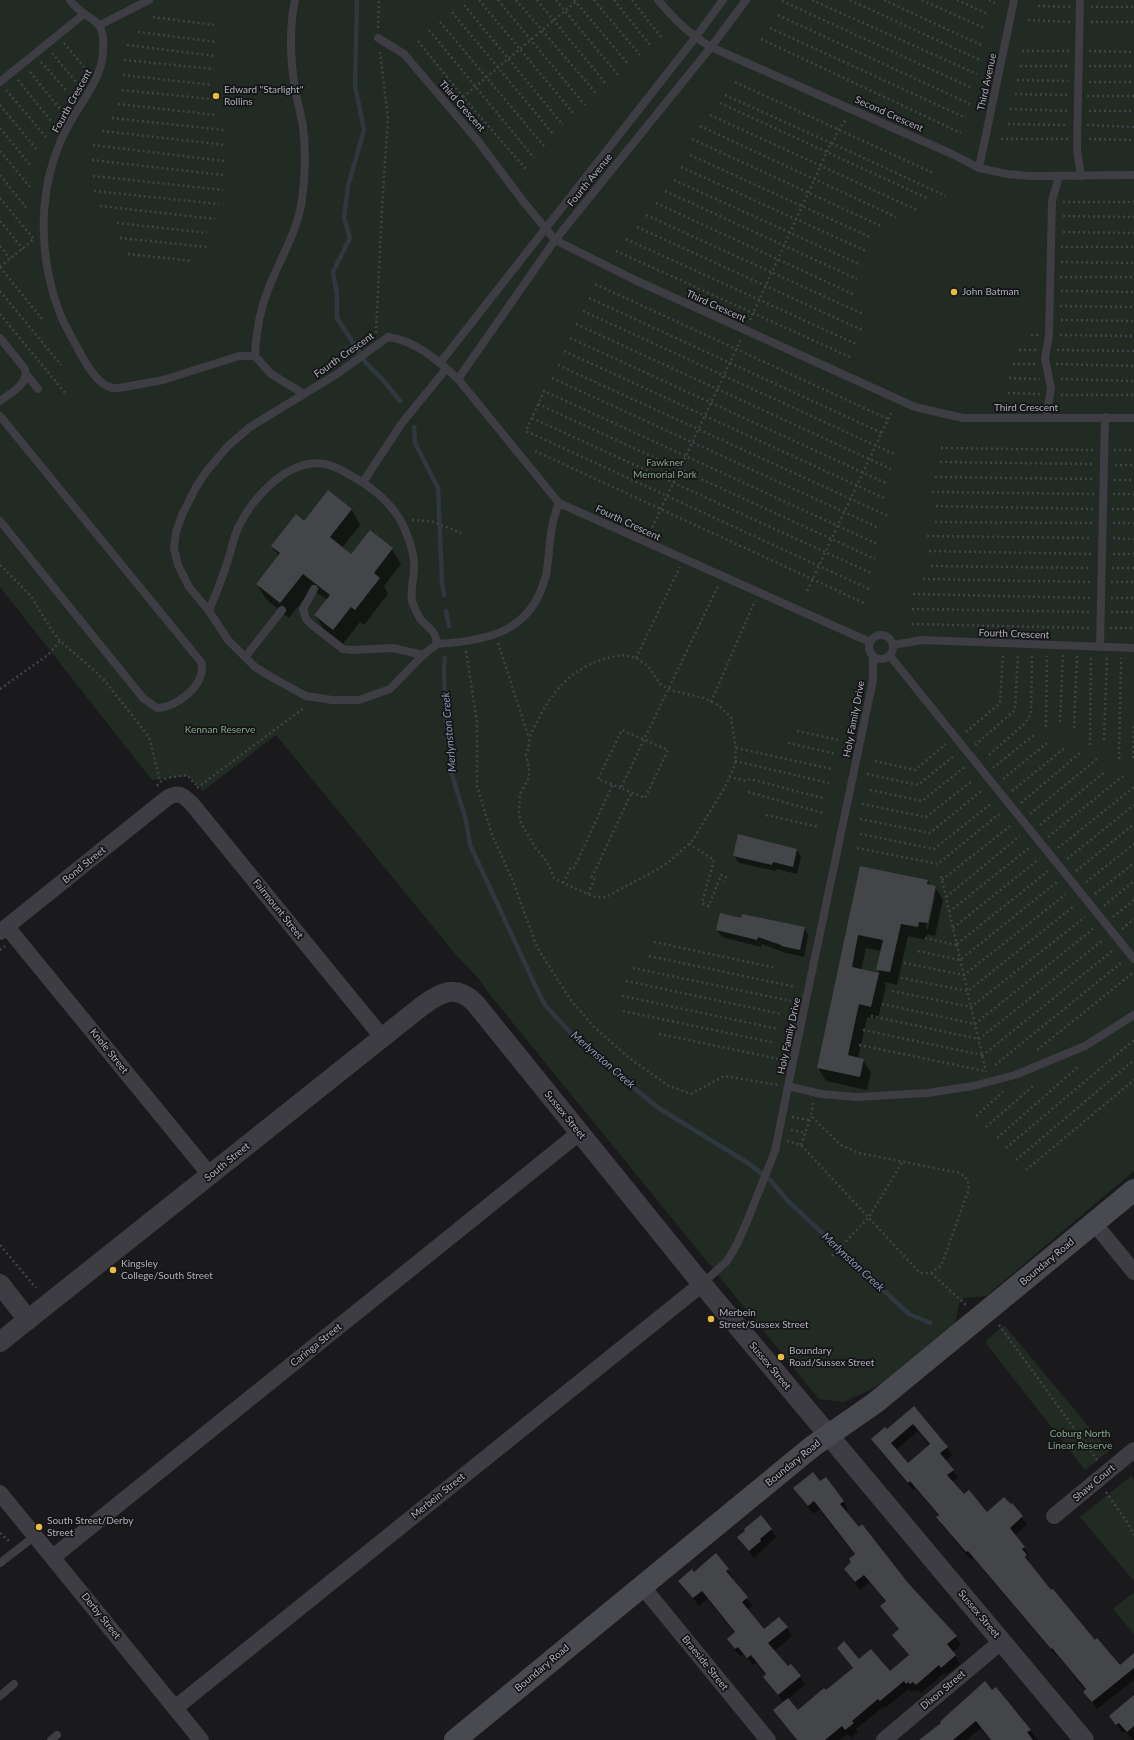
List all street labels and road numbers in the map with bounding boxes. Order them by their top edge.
street label: Third Avenue [975,52,999,112]
street label: Fourth Crescent [50,67,94,135]
street label: Third Crescent [436,78,488,134]
street label: Second Crescent [853,94,925,134]
street label: Fourth Avenue [565,151,615,209]
street label: Third Crescent [684,287,748,325]
street label: Fourth Crescent [312,330,376,380]
street label: Third Crescent [994,402,1058,414]
street label: Fourth Crescent [593,503,663,543]
street label: Fourth Crescent [979,627,1049,641]
street label: Holy Family Drive [841,680,867,758]
street label: Bond Street [60,844,108,886]
street label: Fairmount Street [250,877,306,941]
street label: Holy Family Drive [775,997,803,1075]
street label: Knole Street [87,1026,131,1076]
street label: Sussex Street [542,1088,588,1142]
street label: South Street [202,1140,252,1184]
street label: Boundary Road [1017,1236,1077,1288]
street label: Caringa Street [288,1321,344,1369]
street label: Sussex Street [747,1340,793,1392]
street label: Boundary Road [763,1437,823,1489]
street label: Shaw Court [1070,1462,1118,1504]
street label: Merbein Street [409,1471,467,1521]
street label: Sussex Street [956,1588,1002,1640]
street label: Derby Street [79,1590,123,1642]
street label: Braeside Street [679,1633,731,1693]
street label: Boundary Road [512,1642,572,1694]
street label: Dixon Street [918,1668,968,1712]

